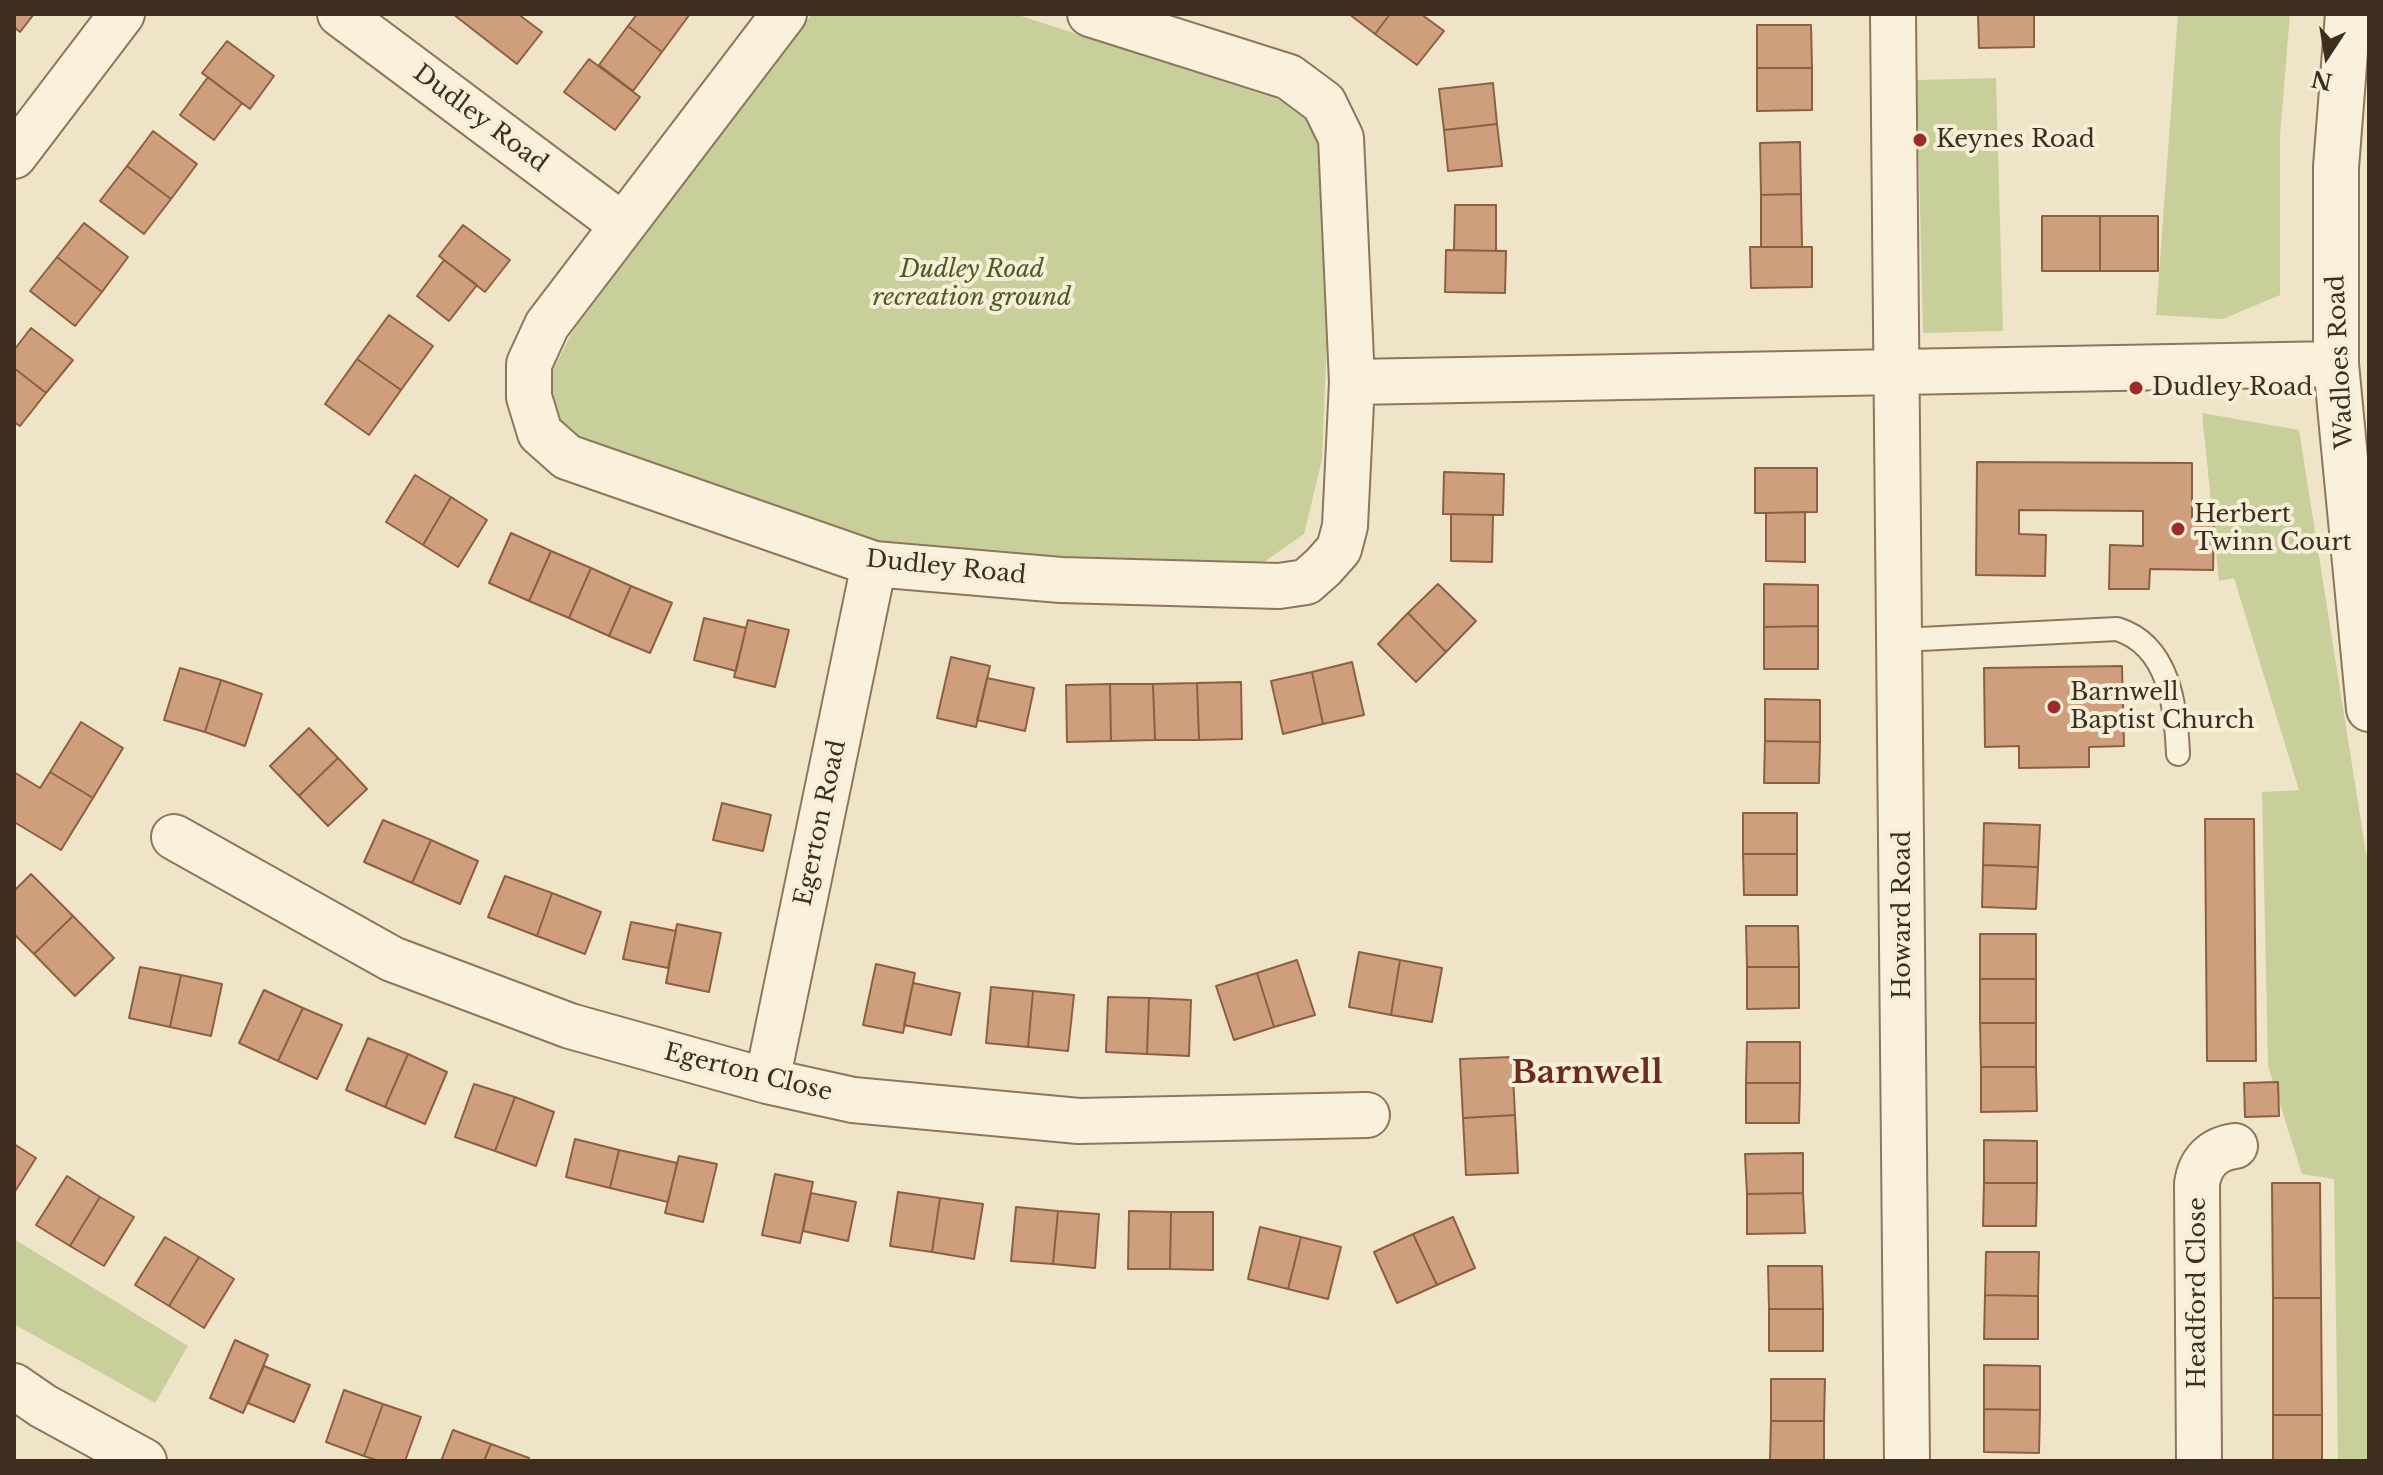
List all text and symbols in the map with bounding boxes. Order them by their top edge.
north arrow [2287,16,2367,96]
street label: Dudley Road [407,59,553,179]
text: N [2309,65,2335,95]
place label: Keynes Road [1936,126,2095,154]
marker: Keynes Road [1911,131,1929,149]
park label: Dudley Road recreation ground [873,256,1071,312]
street label: Wadloes Road [2322,274,2360,450]
place label: Dudley Road [2152,374,2313,402]
marker: Dudley Road [2127,379,2145,397]
place label: Herbert Twinn Court [2194,501,2352,557]
marker: Herbert Twinn Court [2169,520,2187,538]
street label: Dudley Road [865,545,1027,591]
place label: Barnwell Baptist Church [2070,679,2255,735]
marker: Barnwell Baptist Church [2045,698,2063,716]
street label: Egerton Road [789,737,853,909]
street label: Howard Road [1889,831,1917,999]
street label: Egerton Close [661,1038,835,1108]
district label: Barnwell [1511,1055,1663,1093]
street label: Headford Close [2184,1197,2212,1389]

